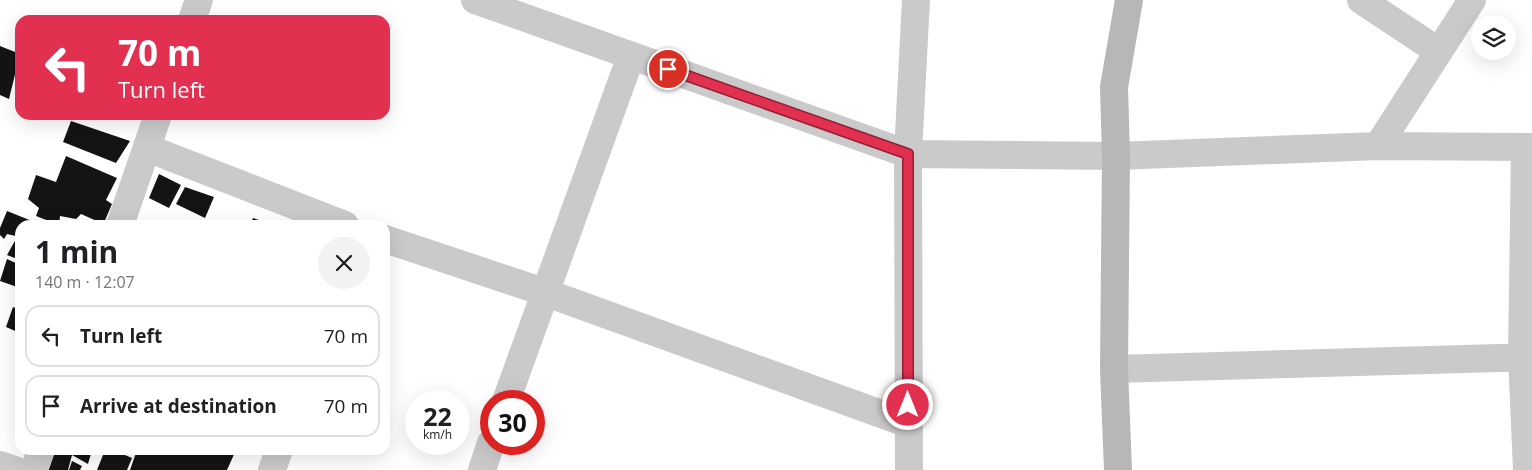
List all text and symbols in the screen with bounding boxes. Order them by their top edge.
map controls [1471,15,1516,60]
button: layers [1471,15,1516,60]
text: 70 m [118,29,201,76]
icon: left [35,35,100,100]
pin [647,48,689,90]
icon: arrive [654,55,682,83]
text: Turn left [118,74,205,104]
text: 1 min [35,231,118,272]
button: close [318,237,370,289]
text: 140 m · 12:07 [35,271,135,293]
icon: left [37,322,65,350]
text: Turn left [80,323,162,349]
text: 70 m [324,323,368,349]
position arrow [881,378,933,430]
speed limit sign: 30 [480,390,545,455]
icon: arrive [37,392,65,420]
text: Arrive at destination [80,393,277,419]
text: 70 m [324,393,368,419]
text: 22 [423,399,452,433]
text: km/h [423,426,452,443]

